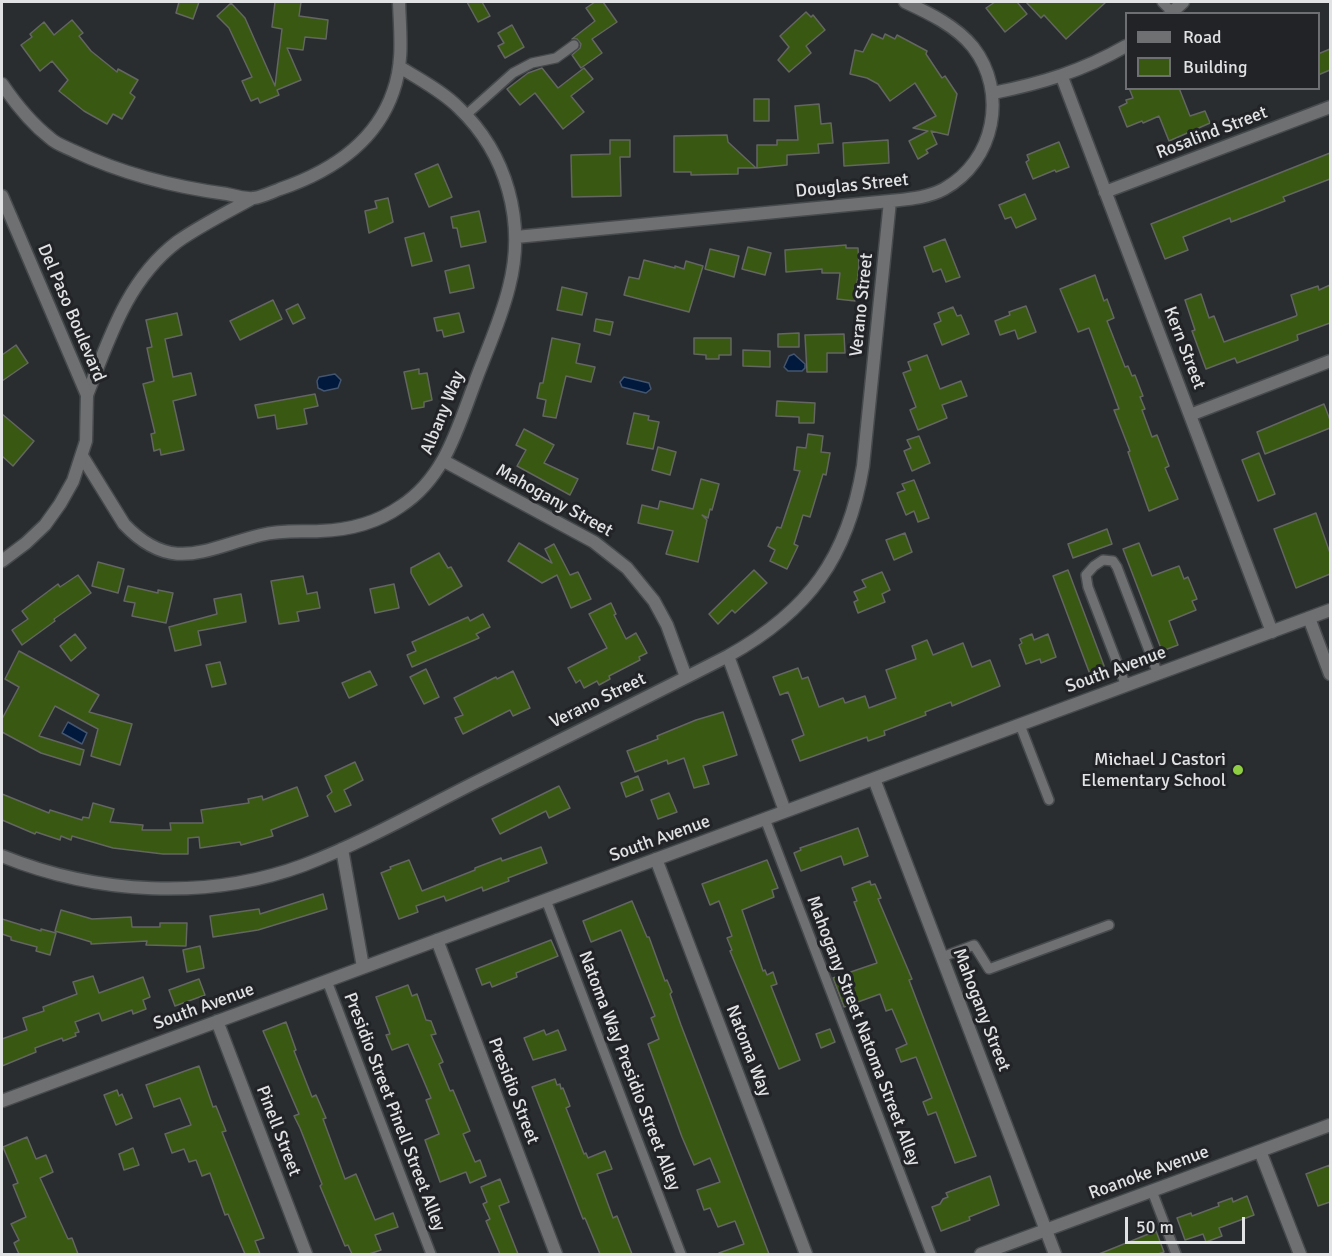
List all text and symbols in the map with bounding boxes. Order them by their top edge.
legend [1125,12,1320,90]
text: Road [1183,26,1222,48]
text: Building [1183,56,1247,78]
street label: Rosalind Street [1153,102,1271,164]
street label: Douglas Street [794,169,910,203]
street label: Del Paso Boulevard [32,241,110,385]
street label: Verano Street [846,252,878,358]
street label: Kern Street [1158,304,1210,392]
street label: Albany Way [416,368,470,458]
street label: Mahogany Street [492,460,616,542]
street label: South Avenue [1063,642,1169,698]
street label: Verano Street [546,668,650,734]
place label: Michael J Castori Elementary School [1081,749,1226,792]
marker: Michael J Castori Elementary School [1231,763,1245,777]
street label: South Avenue [607,811,713,867]
street label: Mahogany Street Natoma Street Alley [801,893,925,1169]
street label: Mahogany Street [948,945,1014,1075]
street label: Natoma Way Presidio Street Alley [573,948,685,1194]
street label: South Avenue [151,979,257,1035]
street label: Presidio Street Pinell Street Alley [338,990,450,1234]
street label: Natoma Way [721,1002,775,1100]
street label: Presidio Street [483,1035,543,1147]
street label: Pinell Street [251,1083,305,1179]
street label: Roanoke Avenue [1086,1141,1212,1205]
scale bar [1128,1205,1248,1243]
text: 50 m [1136,1216,1174,1238]

